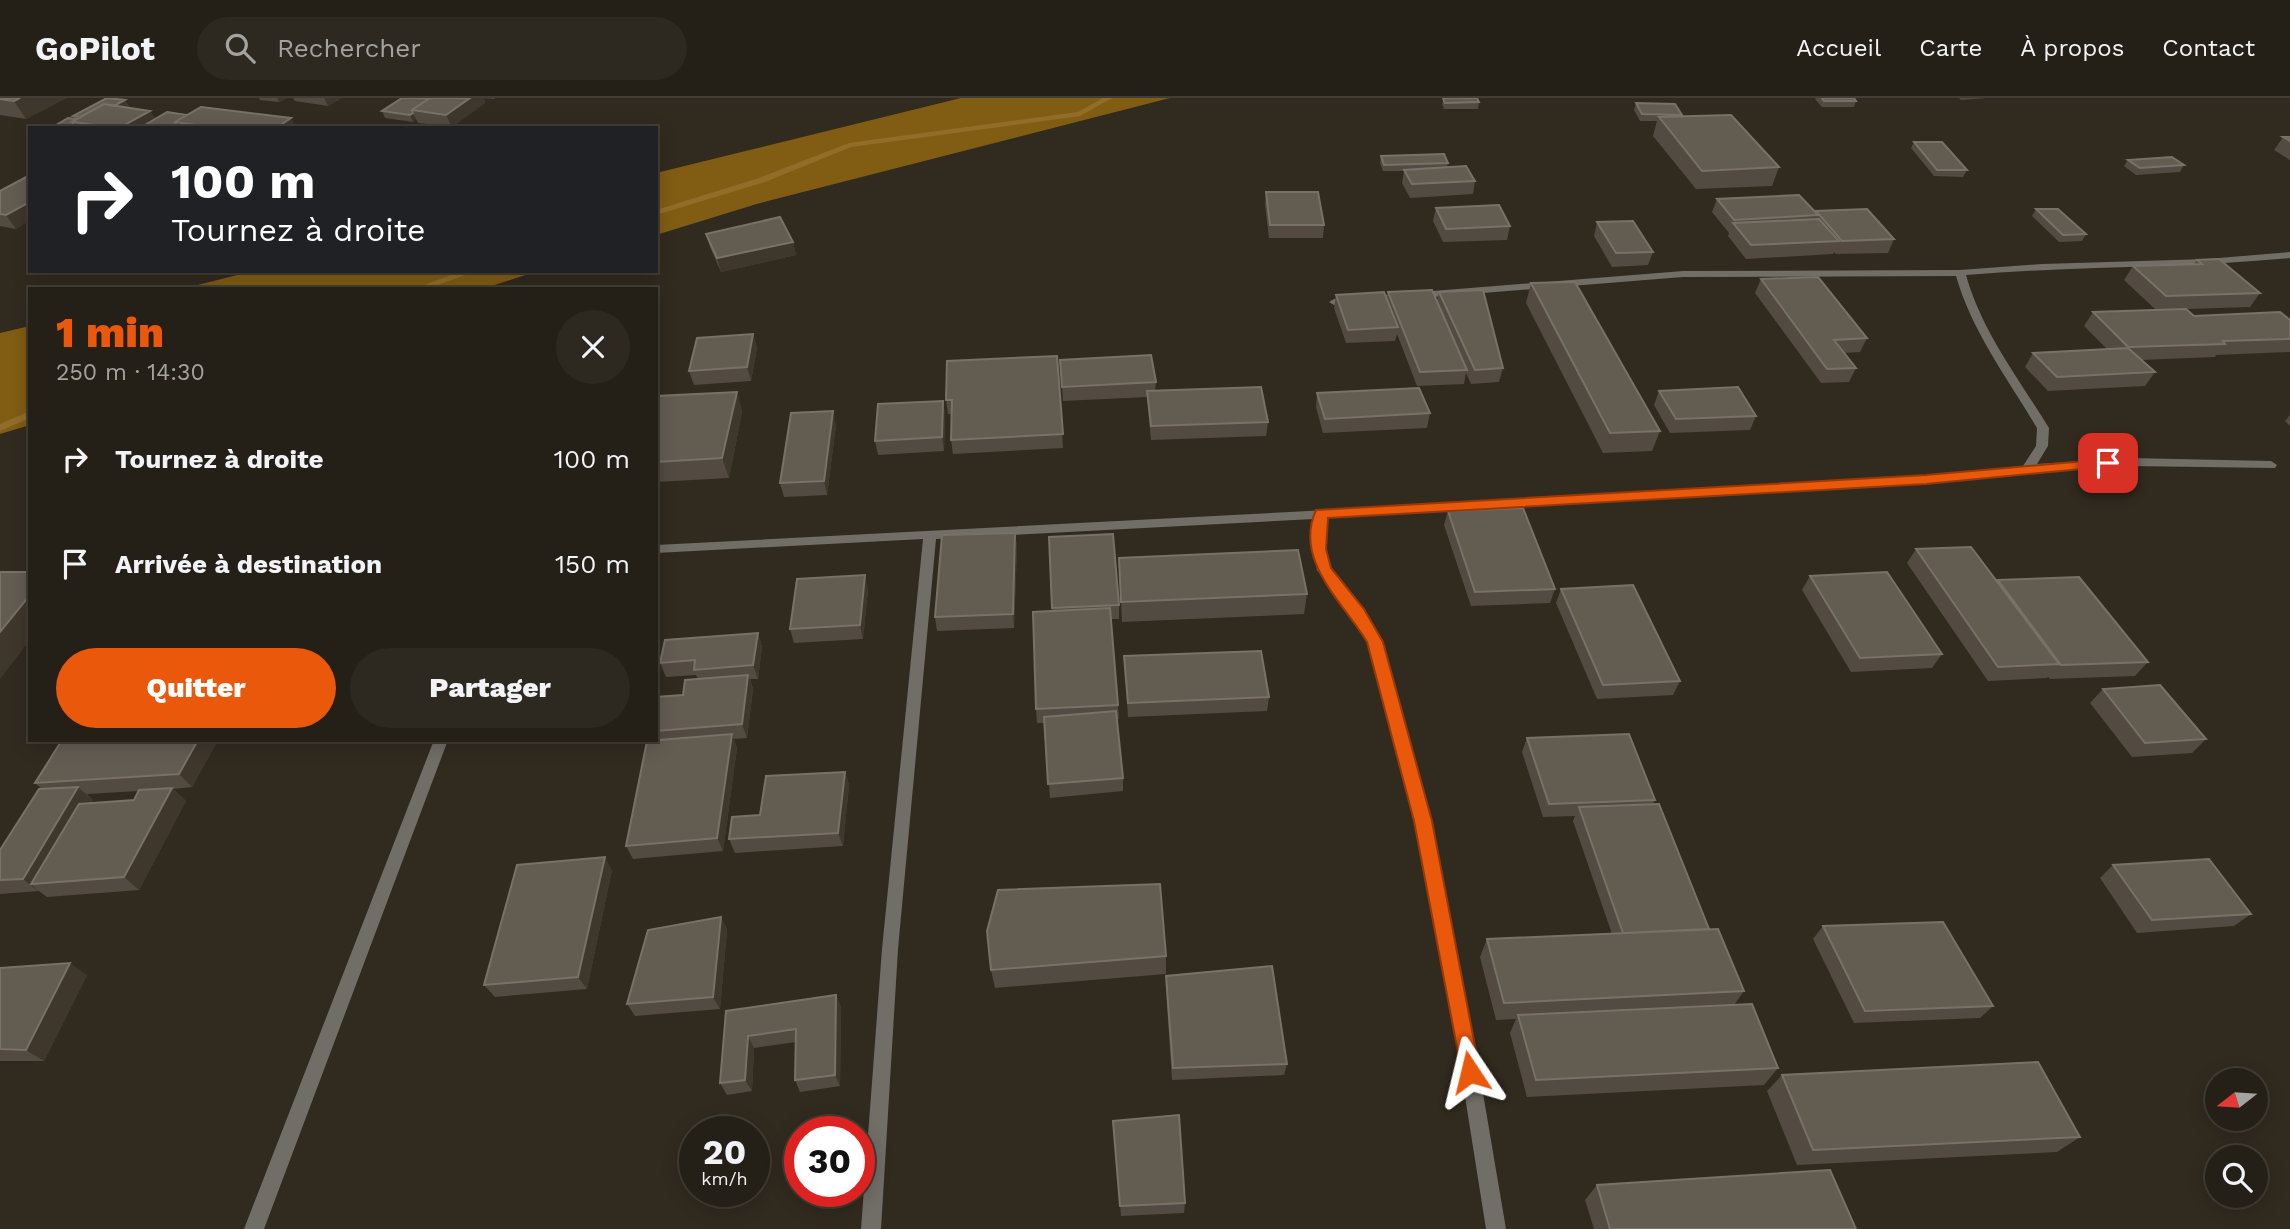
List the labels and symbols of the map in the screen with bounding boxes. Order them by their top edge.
pin [2078,433,2138,493]
position arrow [1433,1035,1507,1109]
north arrow [2205,1068,2268,1130]
speed limit sign: 30 [784,1116,875,1207]

